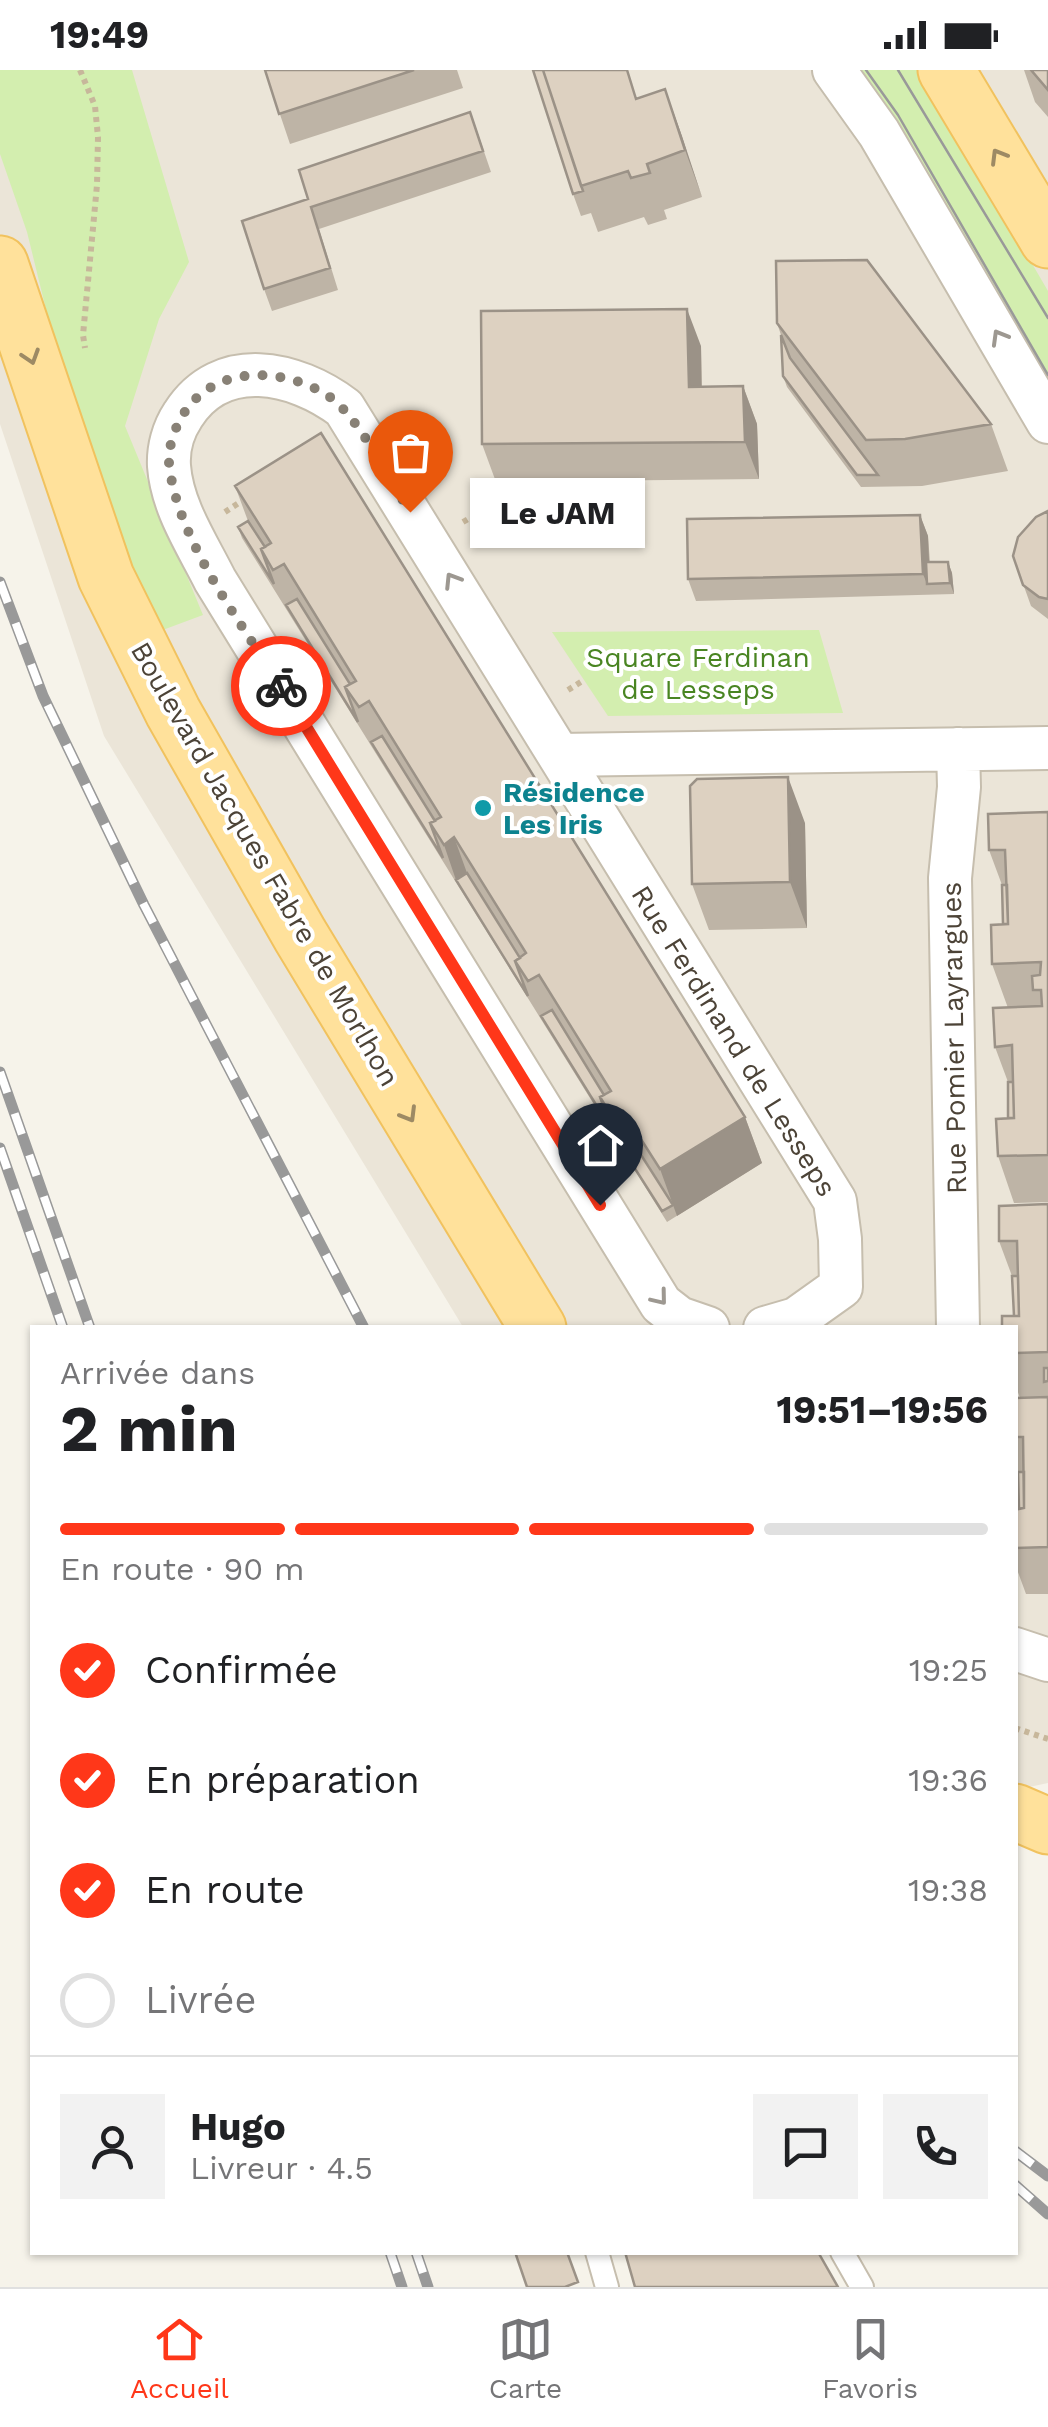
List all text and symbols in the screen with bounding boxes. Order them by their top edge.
text: 19:49 [50,13,149,57]
one-way arrow [991,149,1010,167]
one-way arrow [992,330,1011,348]
one-way arrow [19,348,39,365]
pin [368,410,453,513]
icon: bag [383,425,438,480]
callout: Le JAM [470,477,645,547]
text: Le JAM [499,494,616,532]
one-way arrow [445,573,464,591]
street label: Boulevard Jacques Fabre de Morlhon [124,636,406,1092]
courier [231,636,331,736]
park label: Square Ferdinan de Lesseps [586,641,810,706]
icon: bike [254,659,309,714]
place label: Résidence Les Iris [503,776,645,841]
marker: Résidence Les Iris [472,797,494,819]
street label: Rue Ferdinand de Lesseps [625,879,843,1203]
street label: Rue Pomier Layrargues [935,882,973,1194]
pin [558,1103,643,1206]
one-way arrow [397,1104,416,1122]
icon: home [573,1118,628,1173]
one-way arrow [649,1287,666,1305]
text: Arrivée dans [60,1354,255,1392]
text: 19:51–19:56 [777,1388,988,1432]
text: 2 min [60,1391,238,1467]
text: En route · 90 m [60,1550,305,1588]
icon: check [60,1643,115,1698]
text: Confirmée [145,1648,338,1692]
text: 19:25 [909,1651,988,1689]
icon: check [60,1753,115,1808]
text: En préparation [145,1758,420,1802]
text: 19:36 [908,1761,988,1799]
icon: check [60,1863,115,1918]
text: En route [145,1868,305,1912]
text: 19:38 [908,1871,988,1909]
text: Livrée [145,1978,256,2022]
button: person [60,2094,165,2199]
button: chat [753,2094,858,2199]
button: phone [883,2094,988,2199]
text: Hugo [190,2105,286,2149]
text: Livreur · 4.5 [190,2149,373,2187]
tab: Accueil [130,2312,229,2405]
tab: Carte [489,2312,562,2405]
tab: Favoris [822,2312,918,2405]

